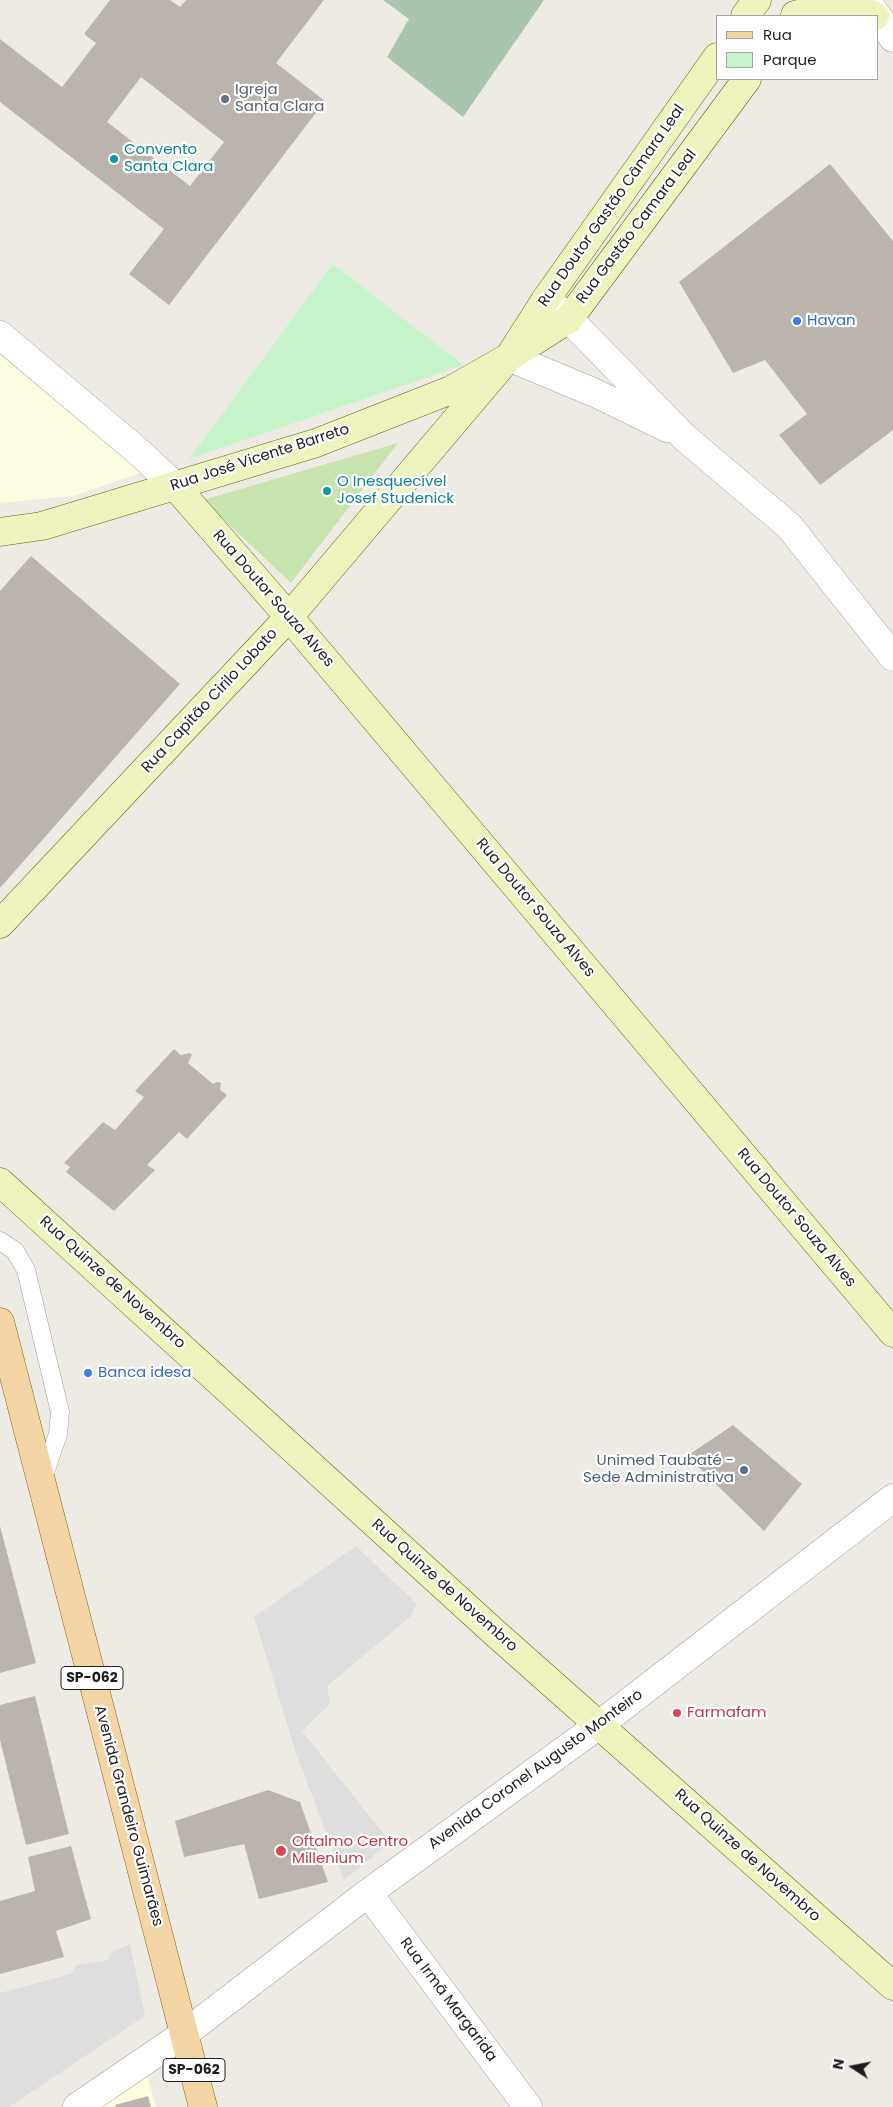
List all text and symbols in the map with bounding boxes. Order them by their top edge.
legend [716,15,878,80]
text: Rua [763,24,792,45]
text: Parque [763,49,816,70]
place label: Igreja Santa Clara [235,81,324,116]
marker: Igreja Santa Clara [219,93,231,105]
street label: Rua Doutor Gastão Câmara Leal [535,101,689,311]
place label: Convento Santa Clara [124,141,213,176]
street label: Rua Gastão Camara Leal [573,146,701,308]
marker: Convento Santa Clara [108,153,120,165]
place label: Havan [807,312,856,330]
marker: Havan [791,315,803,327]
street label: Rua José Vicente Barreto [168,421,352,495]
place label: O Inesquecível Josef Studenick [337,473,454,508]
marker: O Inesquecível Josef Studenick [321,485,333,497]
street label: Rua Doutor Souza Alves [209,527,337,671]
street label: Rua Capitão Cirilo Lobato [138,625,282,777]
street label: Rua Doutor Souza Alves [472,835,598,981]
street label: Rua Doutor Souza Alves [733,1145,859,1291]
street label: Rua Quinze de Novembro [35,1213,189,1353]
place label: Banca idesa [98,1364,191,1382]
marker: Banca idesa [82,1367,94,1379]
place label: Unimed Taubaté - Sede Administrativa [583,1452,734,1487]
marker: Unimed Taubaté - Sede Administrativa [738,1464,750,1476]
street label: Rua Quinze de Novembro [367,1516,521,1656]
road number: SP-062 [61,1666,123,1690]
street label: Avenida Coronel Augusto Monteiro [425,1686,647,1854]
street label: Avenida Grandeiro Guimarães [90,1703,166,1929]
place label: Farmafam [687,1704,766,1722]
marker: Farmafam [671,1707,683,1719]
street label: Rua Quinze de Novembro [670,1786,824,1926]
place label: Oftalmo Centro Millenium [292,1833,408,1868]
marker: Oftalmo Centro Millenium [274,1844,288,1858]
street label: Rua Irmã Margarida [396,1935,500,2065]
north arrow [828,2042,878,2092]
text: N [827,2057,849,2071]
road number: SP-062 [163,2058,225,2082]

